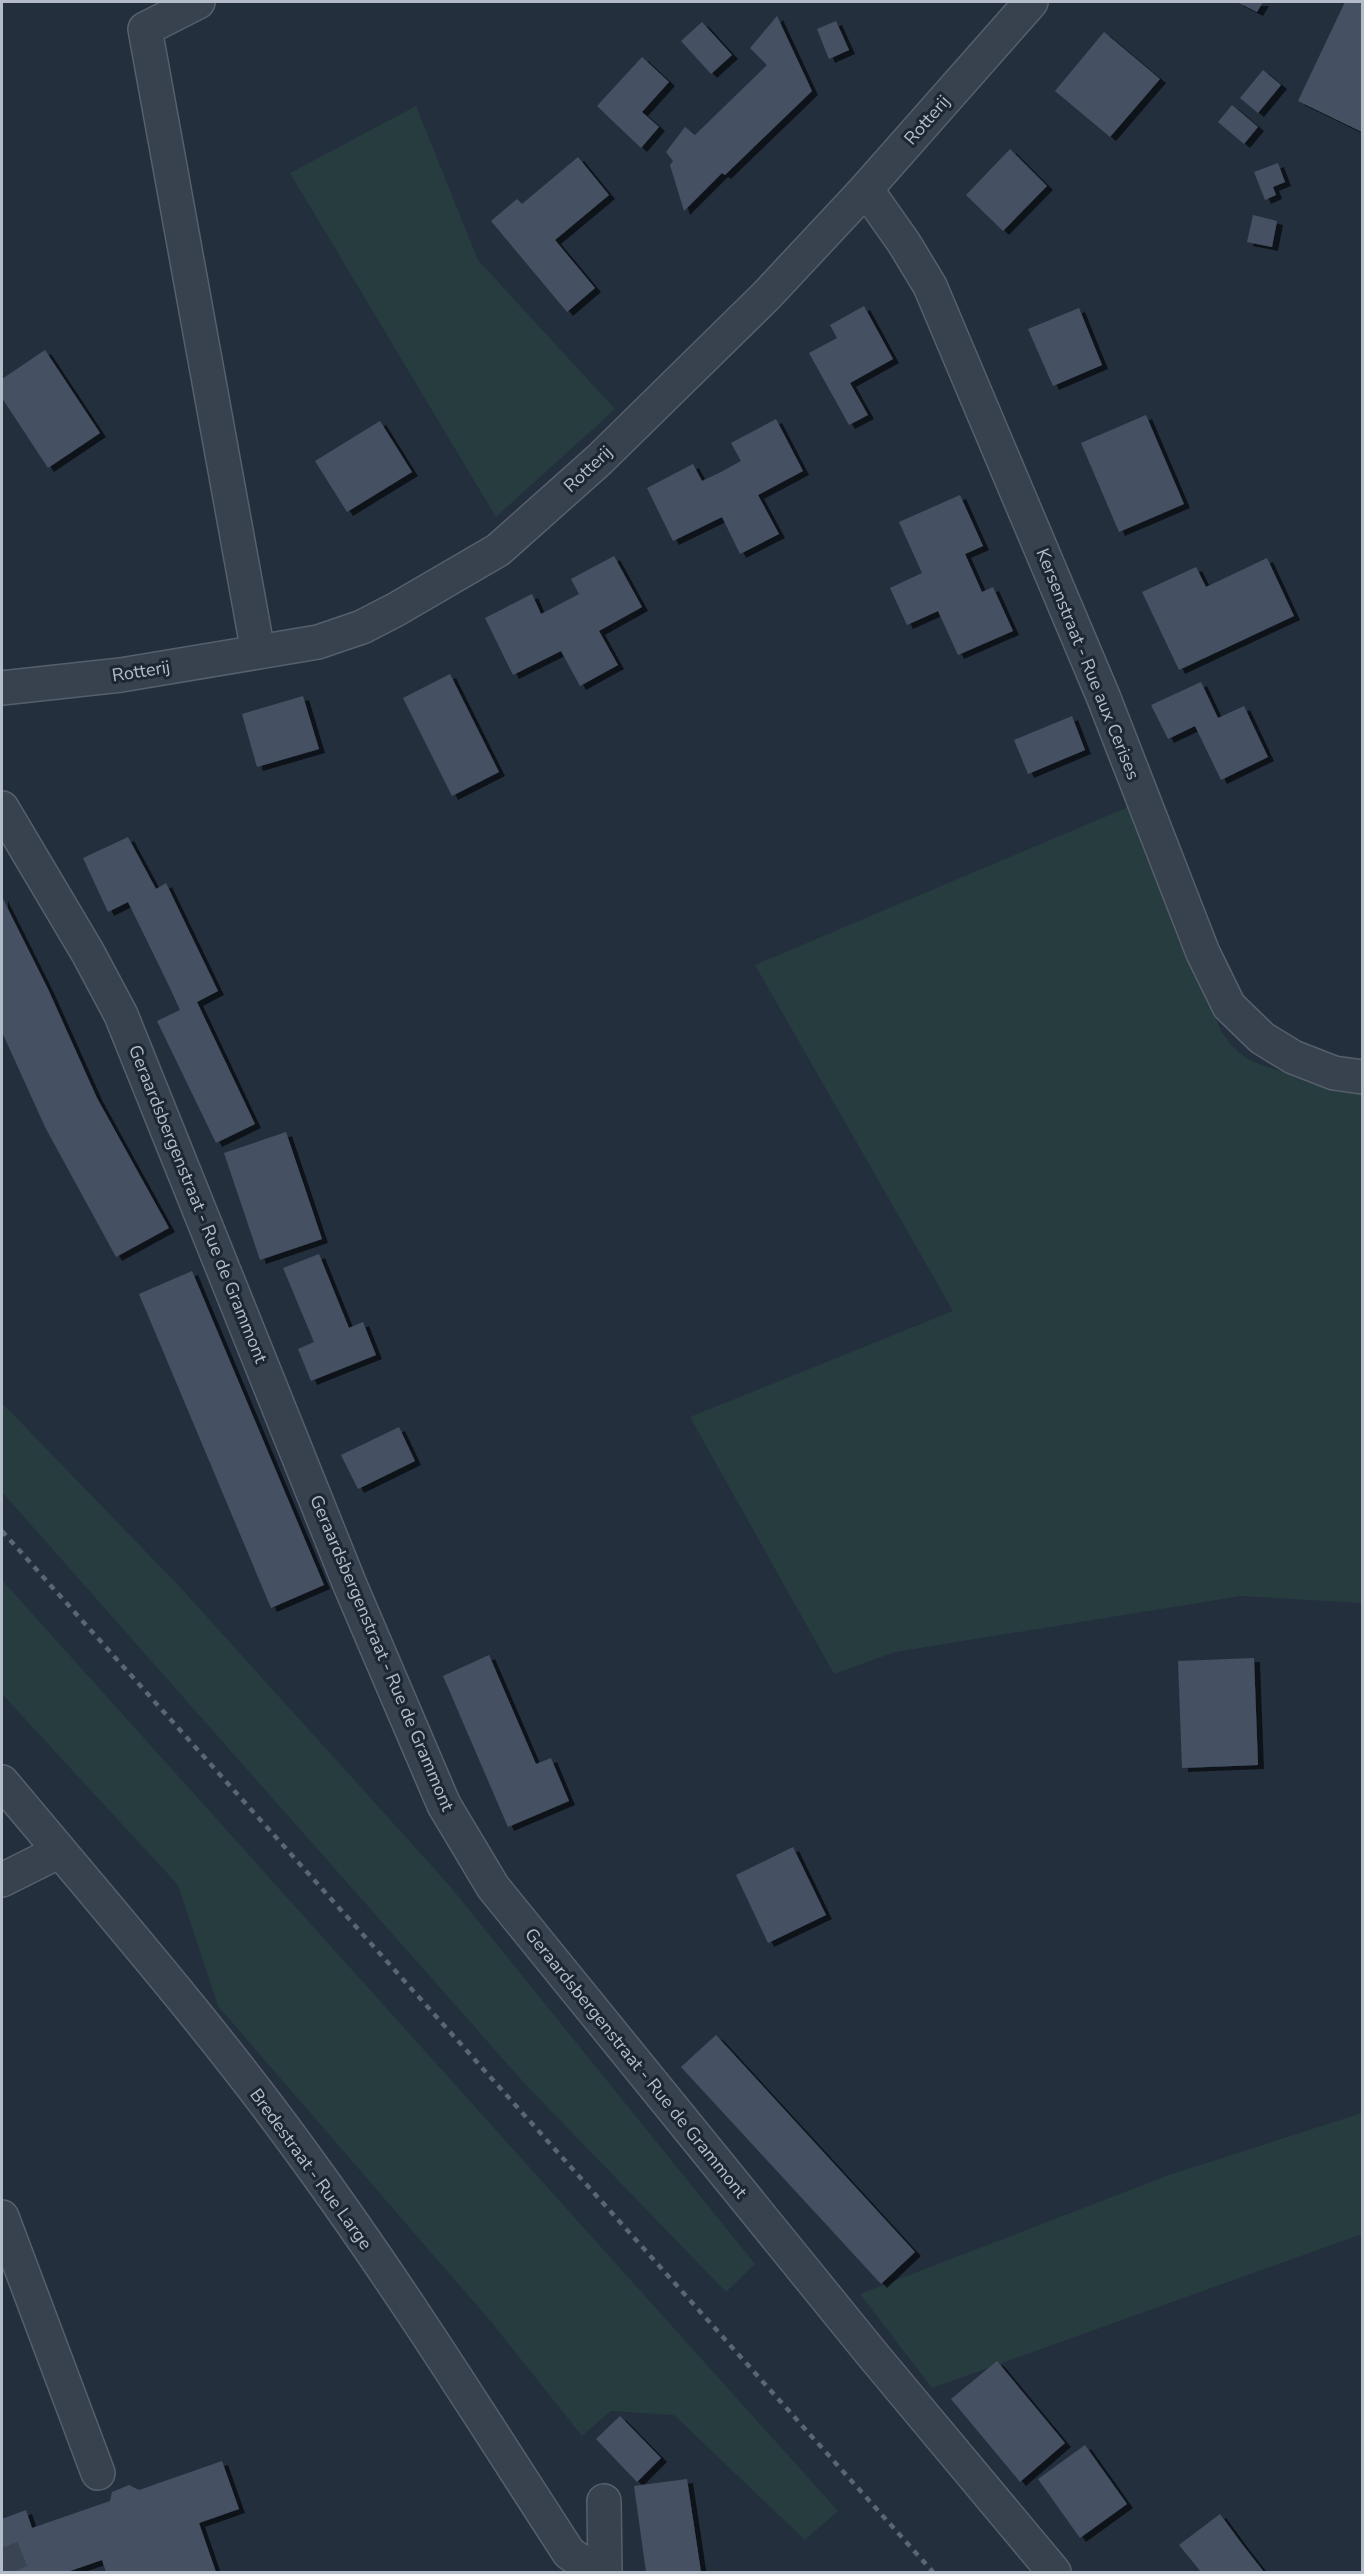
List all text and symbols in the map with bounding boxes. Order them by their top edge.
street label: Rotterij [899,90,955,150]
street label: Rotterij [558,440,618,498]
street label: Kersenstraat - Rue aux Cerises [1031,545,1145,783]
street label: Rotterij [110,655,172,687]
street label: Geraardsbergenstraat - Rue de Grammont [123,1041,273,1367]
street label: Geraardsbergenstraat - Rue de Grammont [304,1491,460,1815]
street label: Geraardsbergenstraat - Rue de Grammont [519,1923,753,2204]
street label: Bredestraat - Rue Large [244,2084,378,2254]

